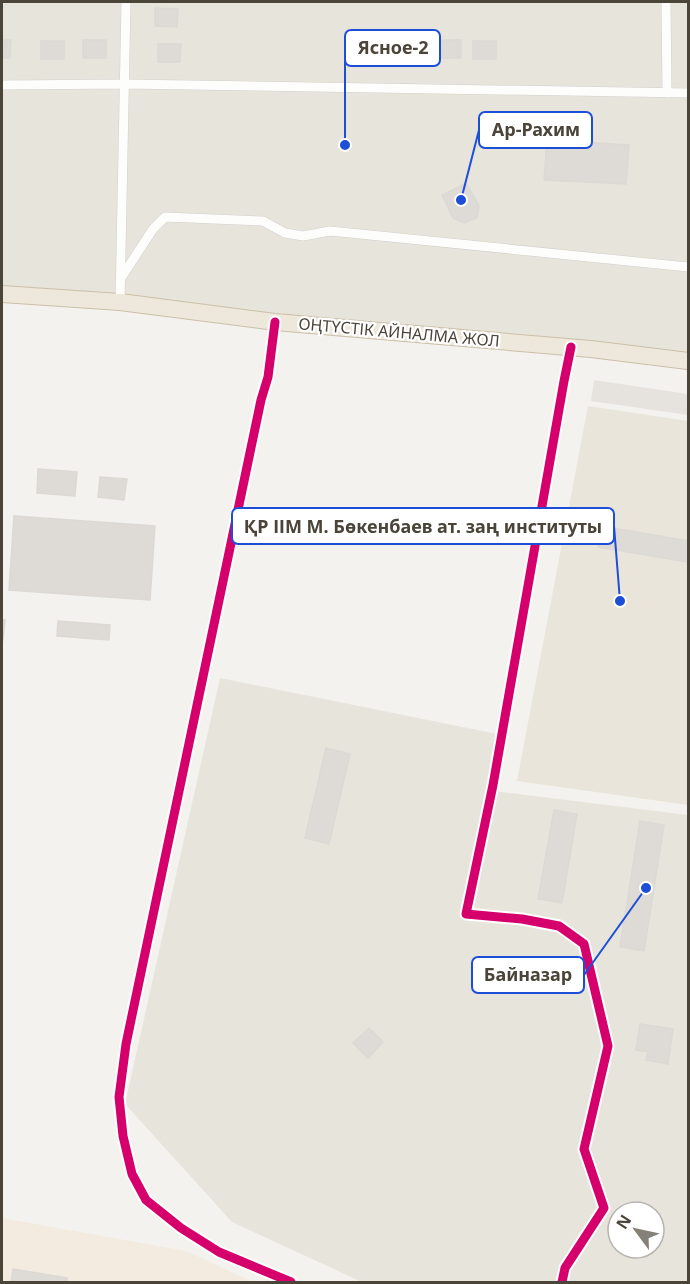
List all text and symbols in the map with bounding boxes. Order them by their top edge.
callout: Ясное-2 [345,30,440,66]
text: Ясное-2 [357,35,429,59]
callout: Ар-Рахим [479,112,592,148]
text: Ар-Рахим [492,117,580,141]
street label: ОҢТҮСТІК АЙНАЛМА ЖОЛ [298,312,500,352]
callout: ҚР ІІМ М. Бөкенбаев ат. заң институты [232,508,614,544]
text: ҚР ІІМ М. Бөкенбаев ат. заң институты [244,514,602,538]
callout: Байназар [472,957,584,993]
text: Байназар [484,962,572,986]
north arrow [606,1200,666,1260]
text: N [611,1210,636,1233]

